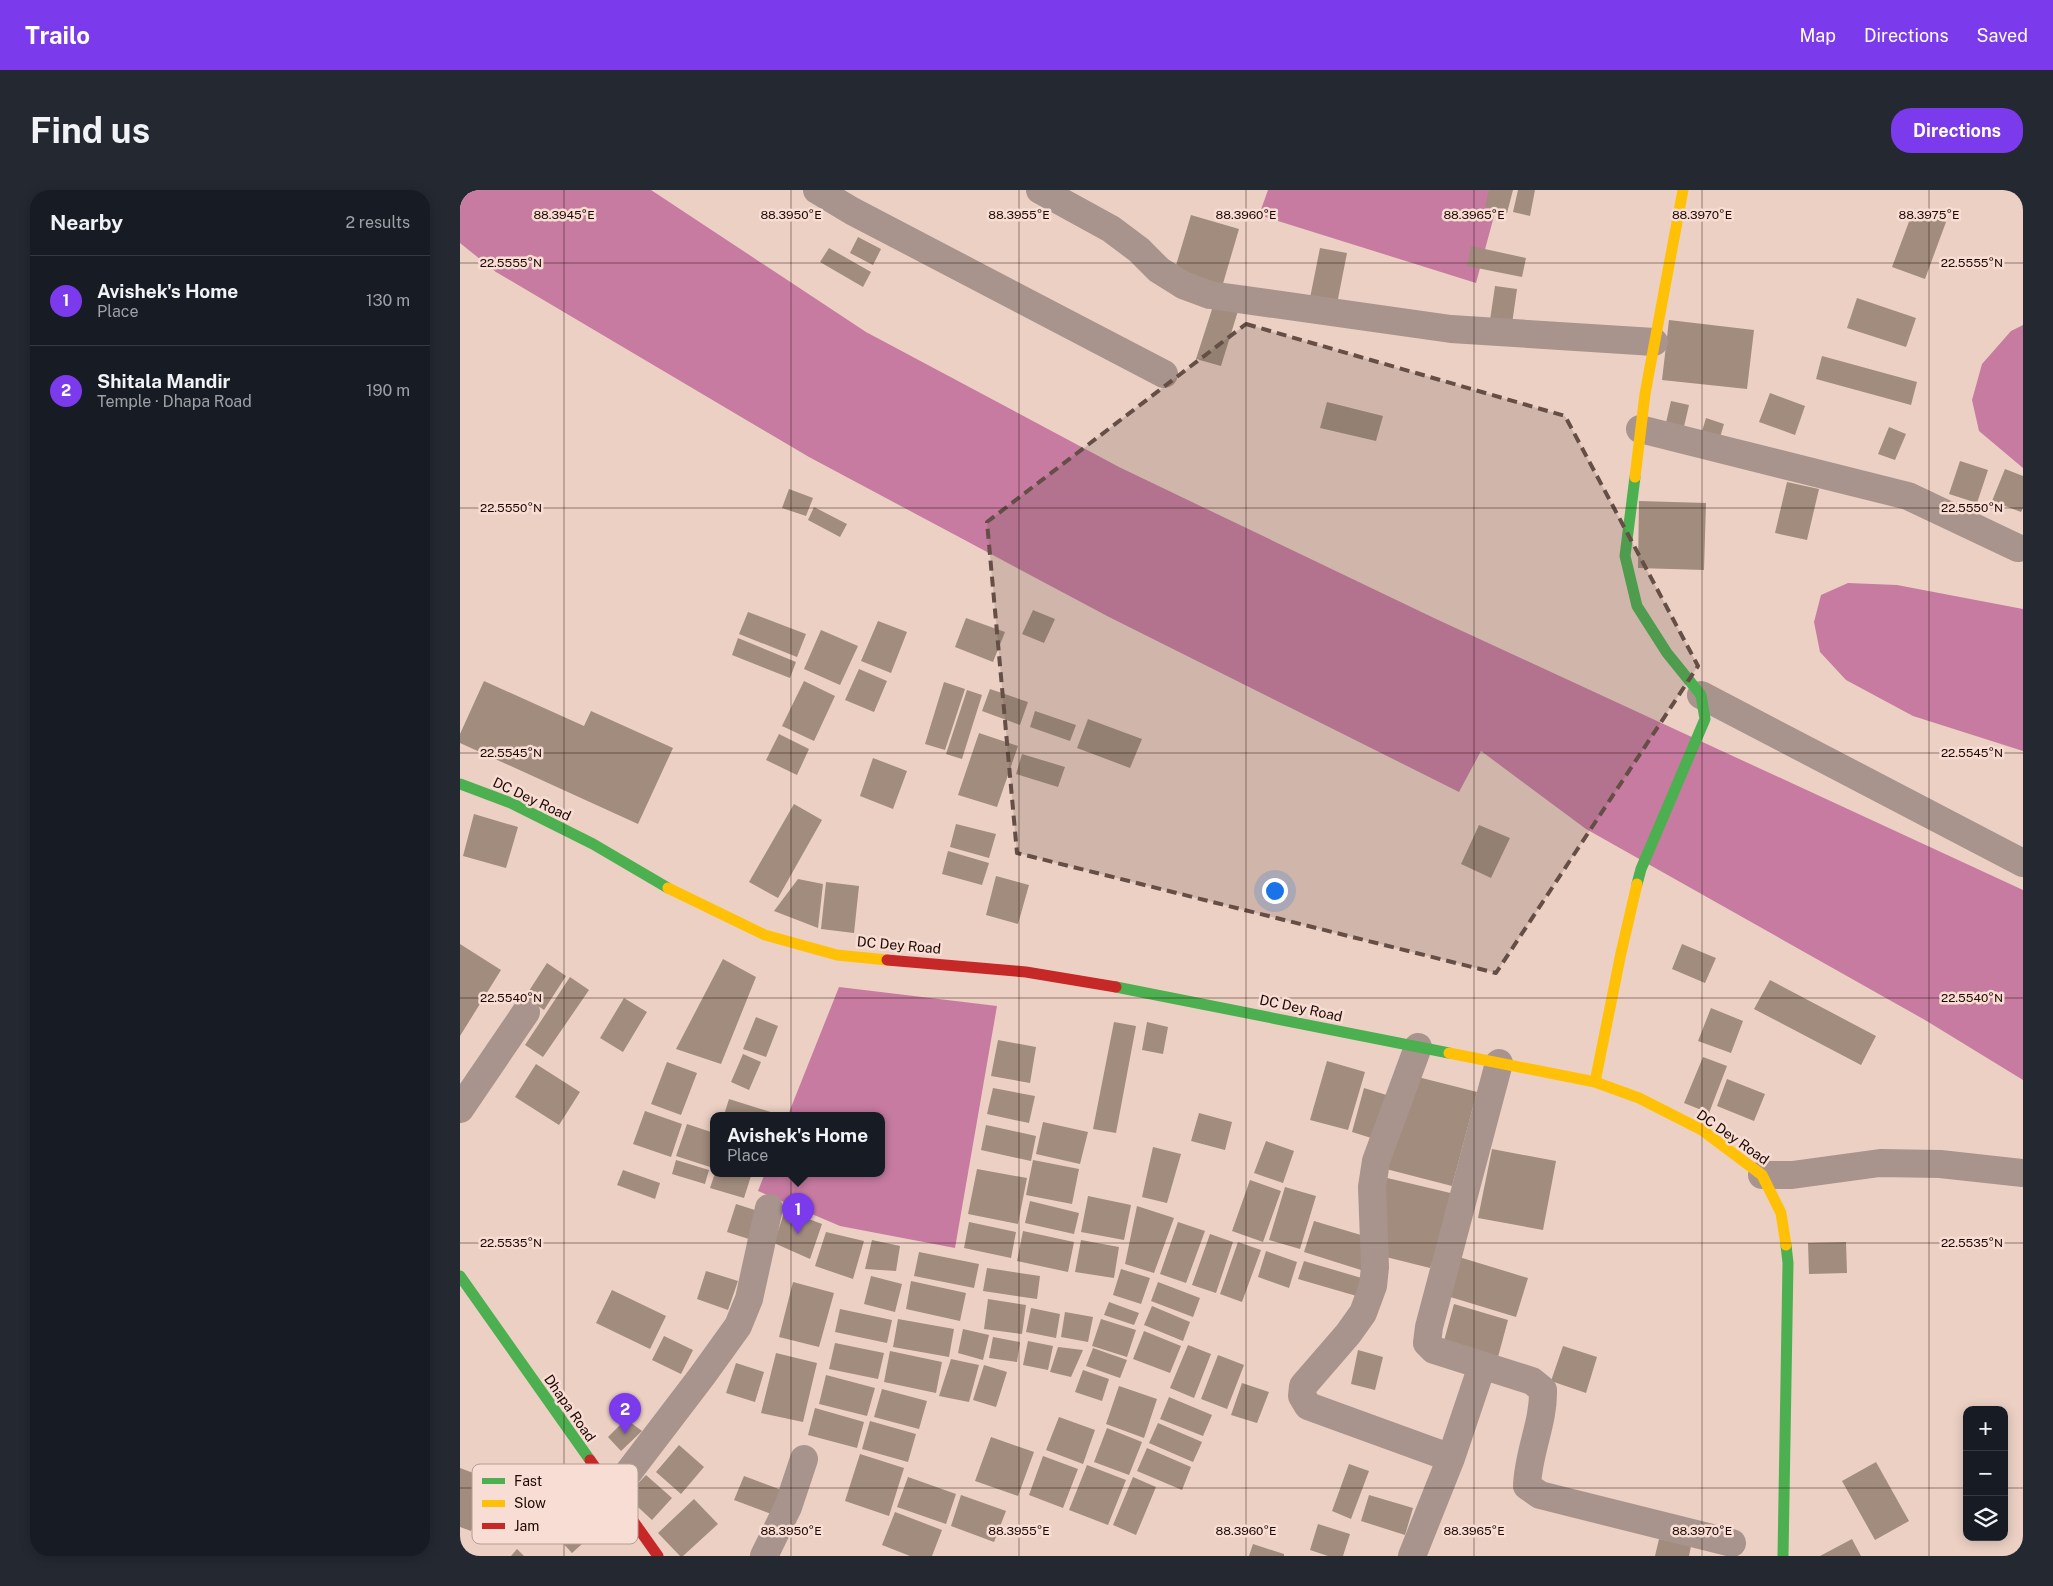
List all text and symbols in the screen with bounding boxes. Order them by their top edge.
text: Trailo [25,21,90,49]
text: Map [1799,25,1836,46]
text: Directions [1864,25,1949,46]
text: Saved [1977,25,2028,46]
button: Directions [1891,108,2023,153]
text: Find us [30,110,150,151]
text: 88.3945°E [533,208,595,222]
text: 88.3950°E [760,208,822,222]
text: 88.3955°E [988,208,1050,222]
text: 88.3960°E [1216,208,1276,222]
text: 88.3965°E [1443,208,1505,222]
text: 88.3970°E [1672,208,1732,222]
text: 88.3975°E [1899,208,1959,222]
text: Nearby [50,210,123,235]
text: 2 results [345,213,410,232]
text: 22.5555°N [480,256,542,270]
text: 22.5555°N [1941,256,2003,270]
text: Avishek's Home [97,280,238,302]
text: 1 [63,291,69,310]
text: 130 m [366,291,410,310]
text: Place [97,302,139,321]
text: Shitala Mandir [97,370,230,392]
text: 2 [61,381,71,400]
text: 190 m [366,381,410,400]
text: Temple · Dhapa Road [97,392,252,411]
text: 22.5550°N [480,501,542,515]
text: 22.5550°N [1941,501,2003,515]
text: 22.5545°N [480,746,542,760]
text: 22.5545°N [1941,746,2003,760]
street label: DC Dey Road [490,774,574,824]
your location [1262,878,1288,904]
street label: DC Dey Road [856,933,942,957]
text: 22.5540°N [480,991,542,1005]
street label: DC Dey Road [1258,991,1344,1025]
text: 22.5540°N [1941,991,2003,1005]
street label: DC Dey Road [1694,1106,1772,1168]
popup [710,1112,885,1177]
text: Avishek's Home [727,1124,868,1146]
text: Place [727,1146,768,1165]
pin: 1 [782,1193,814,1234]
text: 22.5535°N [480,1236,542,1250]
text: 22.5535°N [1941,1236,2003,1250]
street label: Dhapa Road [541,1371,599,1445]
pin: 2 [609,1393,641,1434]
map controls [1963,1406,2008,1541]
button: + [1963,1406,2008,1451]
button: − [1963,1451,2008,1496]
legend [472,1464,638,1544]
text: Fast [514,1473,542,1489]
text: Slow [514,1495,546,1511]
button: layers [1963,1496,2008,1541]
text: Jam [514,1518,539,1534]
text: 88.3950°E [760,1524,822,1538]
text: 88.3955°E [988,1524,1050,1538]
text: 88.3960°E [1216,1524,1276,1538]
text: 88.3965°E [1443,1524,1505,1538]
text: 88.3970°E [1672,1524,1732,1538]

